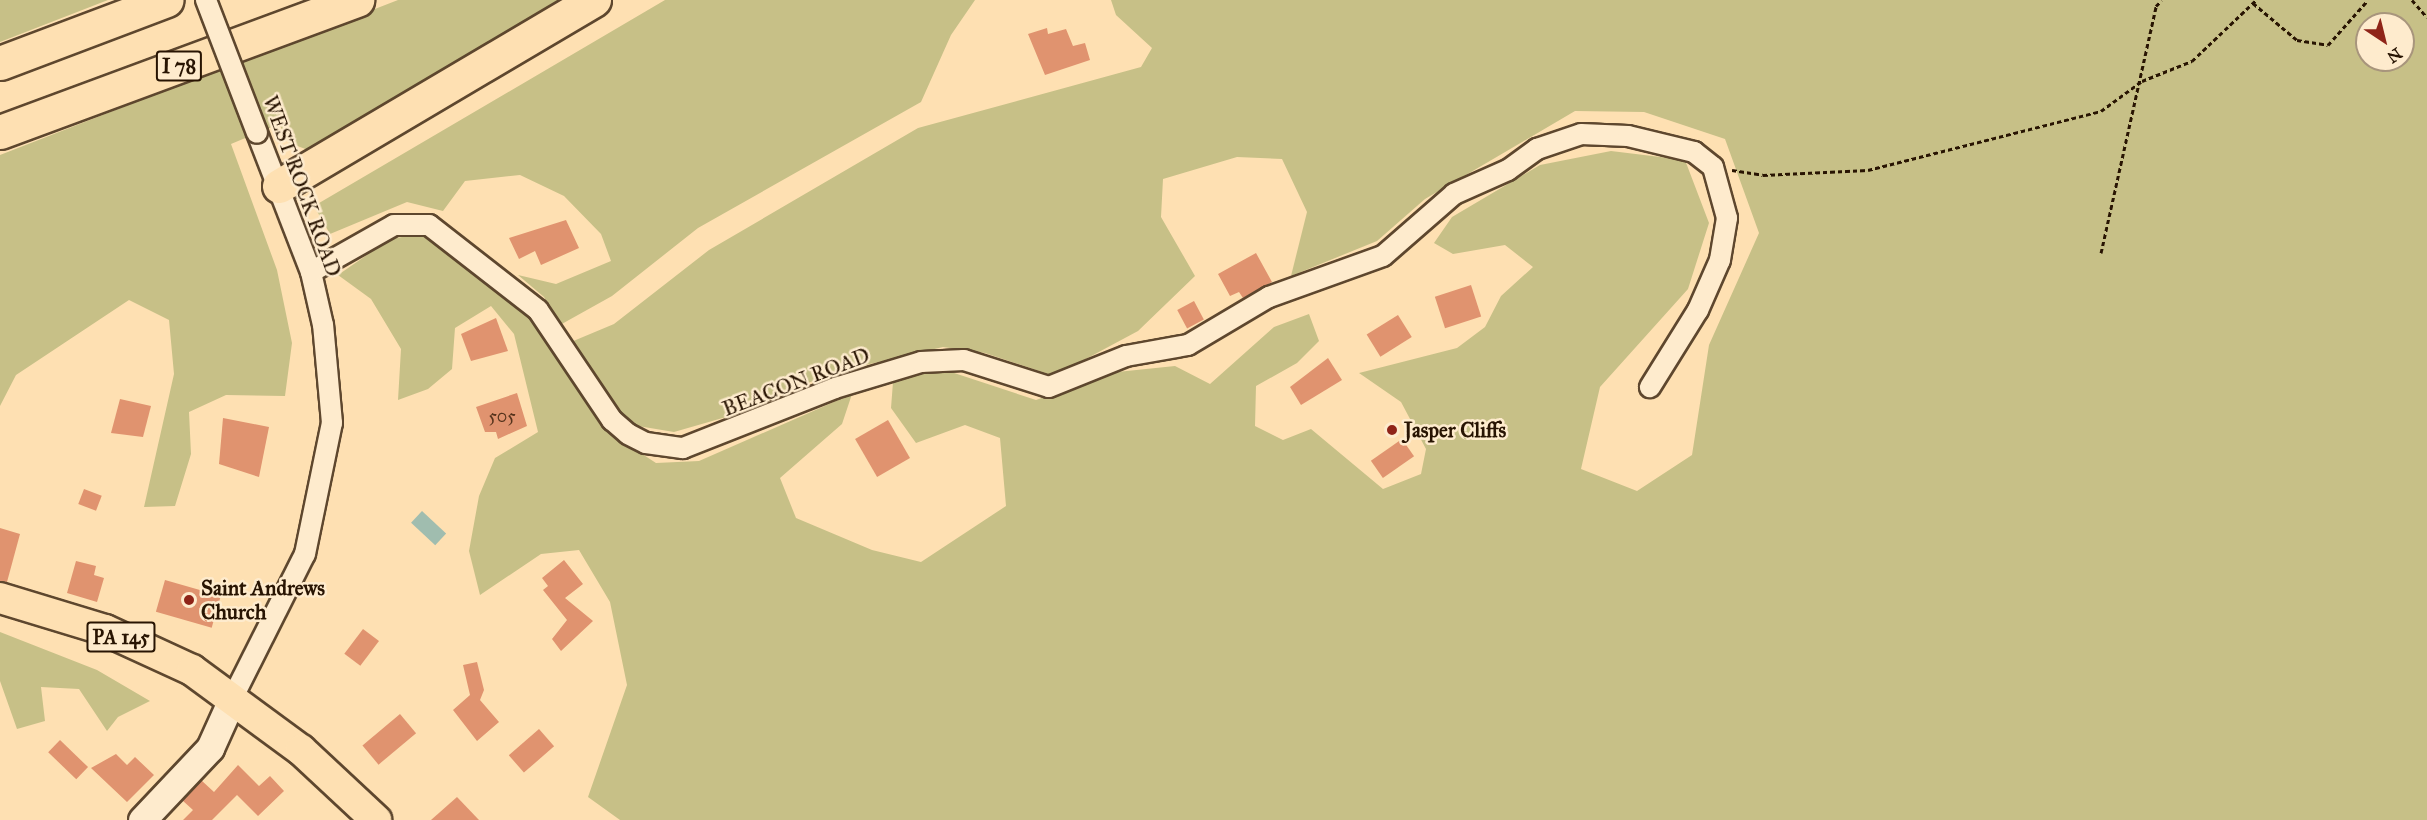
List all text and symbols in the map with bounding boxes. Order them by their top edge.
north arrow [2355,12,2415,72]
text: N [2383,44,2405,67]
road number: I 78 [155,49,203,83]
street label: WEST ROCK ROAD [258,92,346,280]
street label: BEACON ROAD [719,342,873,422]
house number: 505 [488,405,516,427]
place label: Jasper Cliffs [1404,417,1506,443]
marker: Jasper Cliffs [1385,423,1399,437]
place label: Saint Andrews Church [201,575,325,625]
marker: Saint Andrews Church [182,593,196,607]
road number: PA 145 [85,620,157,654]

